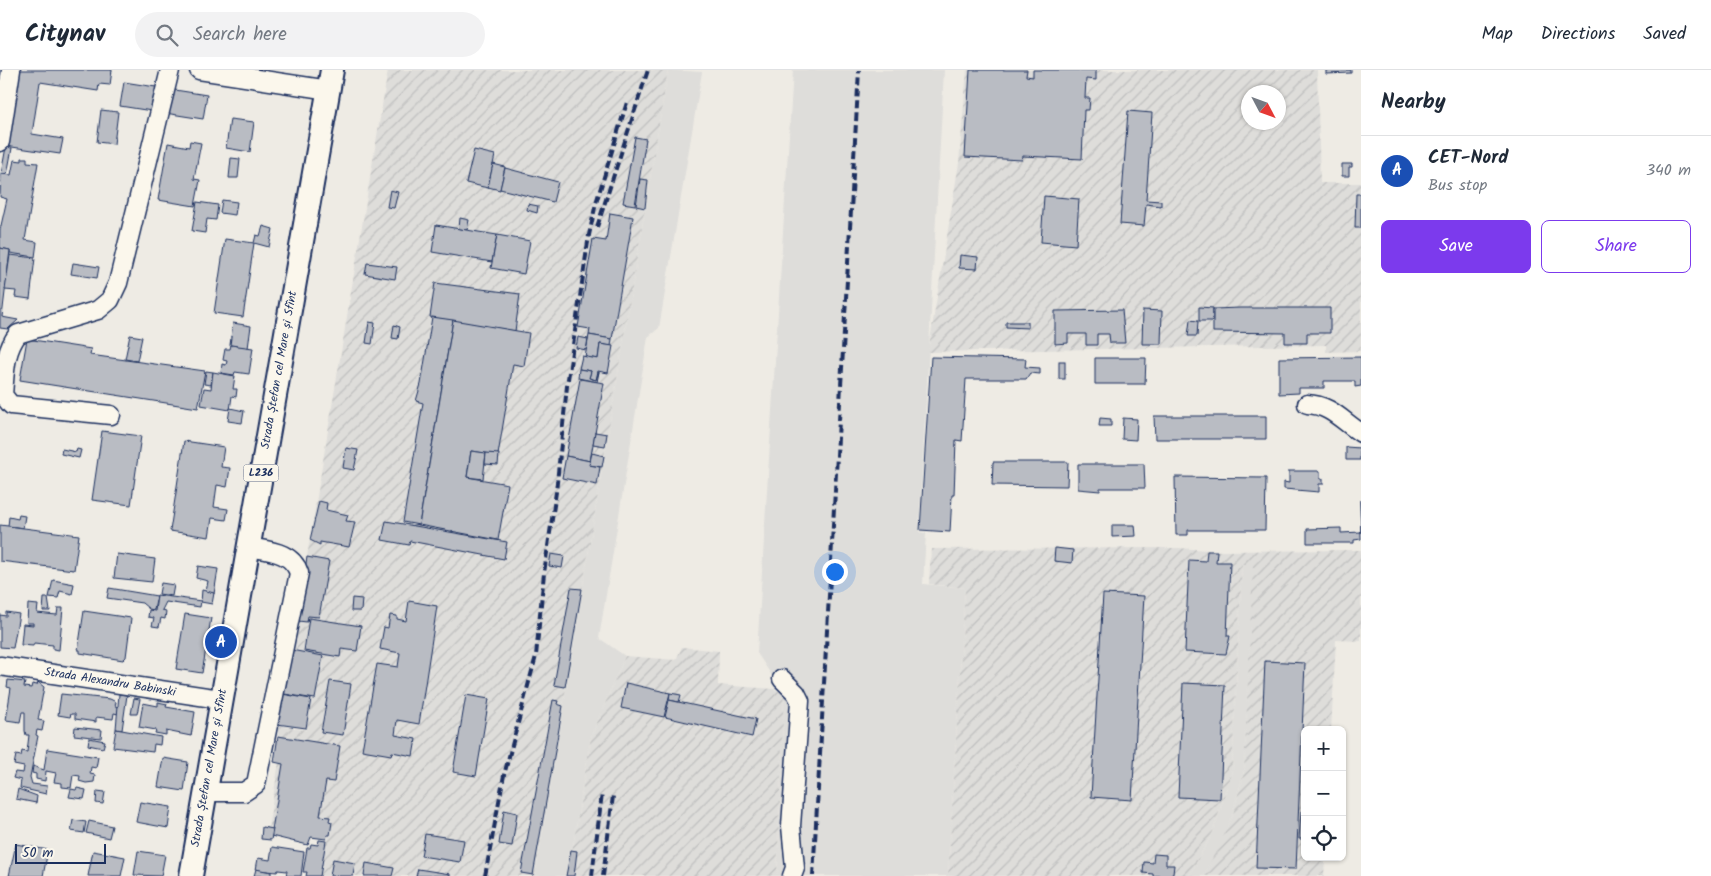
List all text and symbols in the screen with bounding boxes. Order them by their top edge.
search box [135,12,485,57]
text: Citynav [25,15,105,54]
text: Search here [193,20,287,50]
text: Map [1481,20,1513,49]
text: Directions [1541,20,1615,49]
text: Saved [1643,20,1686,49]
icon: search [153,21,181,49]
north arrow [1241,85,1286,130]
text: Nearby [1381,86,1446,119]
text: CET-Nord [1428,143,1508,173]
text: A [1392,158,1402,183]
text: 340 m [1646,158,1691,183]
text: Bus stop [1428,173,1487,198]
button: Save [1381,220,1531,273]
button: Share [1541,220,1691,273]
street label: Strada Ștefan cel Mare și Sfînt [256,289,302,451]
road number: L236 [244,464,278,482]
your location [822,559,848,585]
pin: A [205,623,237,661]
street label: Strada Alexandru Babinski [43,662,178,702]
street label: Strada Ștefan cel Mare și Sfînt [186,687,232,849]
map controls [1301,726,1346,861]
button: + [1301,726,1346,771]
button: − [1301,771,1346,816]
button: locate [1301,816,1346,861]
scale bar [15,841,106,864]
text: 50 m [22,842,53,864]

